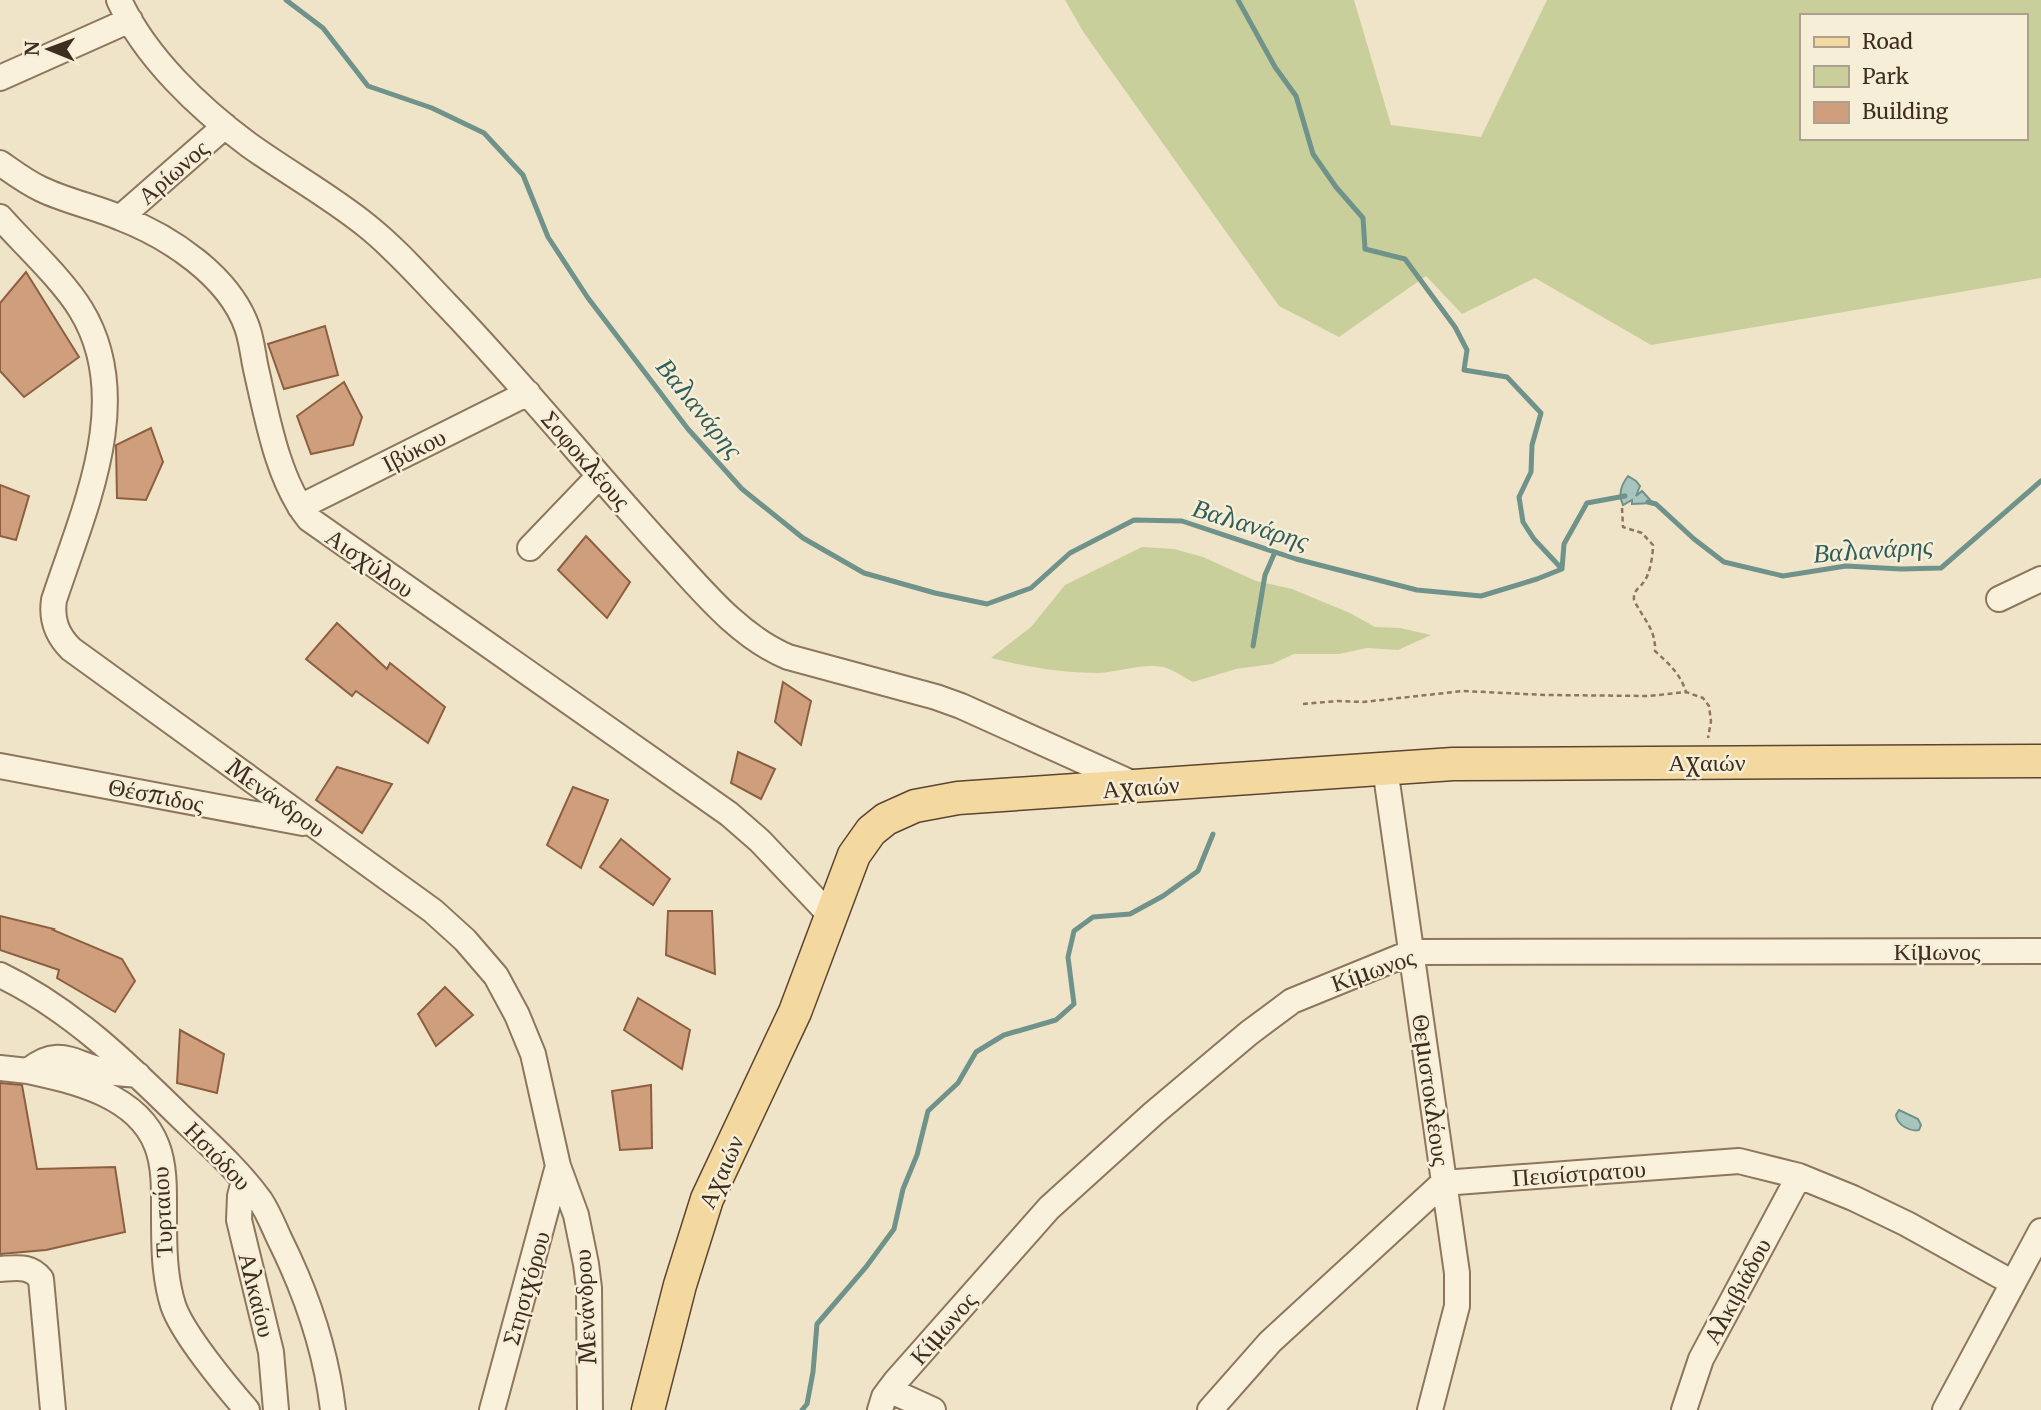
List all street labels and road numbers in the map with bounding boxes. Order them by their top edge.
street label: Αρίωνος [131,132,215,211]
street label: Σοφοκλέους [534,404,638,516]
street label: Ιβύκου [377,421,451,479]
street label: Αισχύλου [320,521,420,605]
street label: Αχαιών [1668,747,1746,778]
street label: Μενάνδρου [220,752,332,844]
street label: Αχαιών [1101,769,1181,805]
street label: Θέσπιδος [106,771,207,820]
street label: Κίμωνος [1894,936,1981,967]
street label: Κίμωνος [1327,941,1420,999]
street label: Θεμιστοκλέους [1405,1012,1457,1168]
street label: Ησιόδου [178,1115,258,1197]
street label: Αχαιών [691,1130,751,1214]
street label: Πεισίστρατου [1511,1153,1647,1193]
street label: Τυρταίου [144,1166,180,1258]
street label: Στησιχόρου [495,1227,557,1349]
street label: Αλκιβιάδου [1696,1232,1778,1350]
street label: Αλκαίου [232,1249,282,1341]
street label: Μενάνδρου [567,1249,603,1365]
street label: Κίμωνος [903,1285,984,1371]

